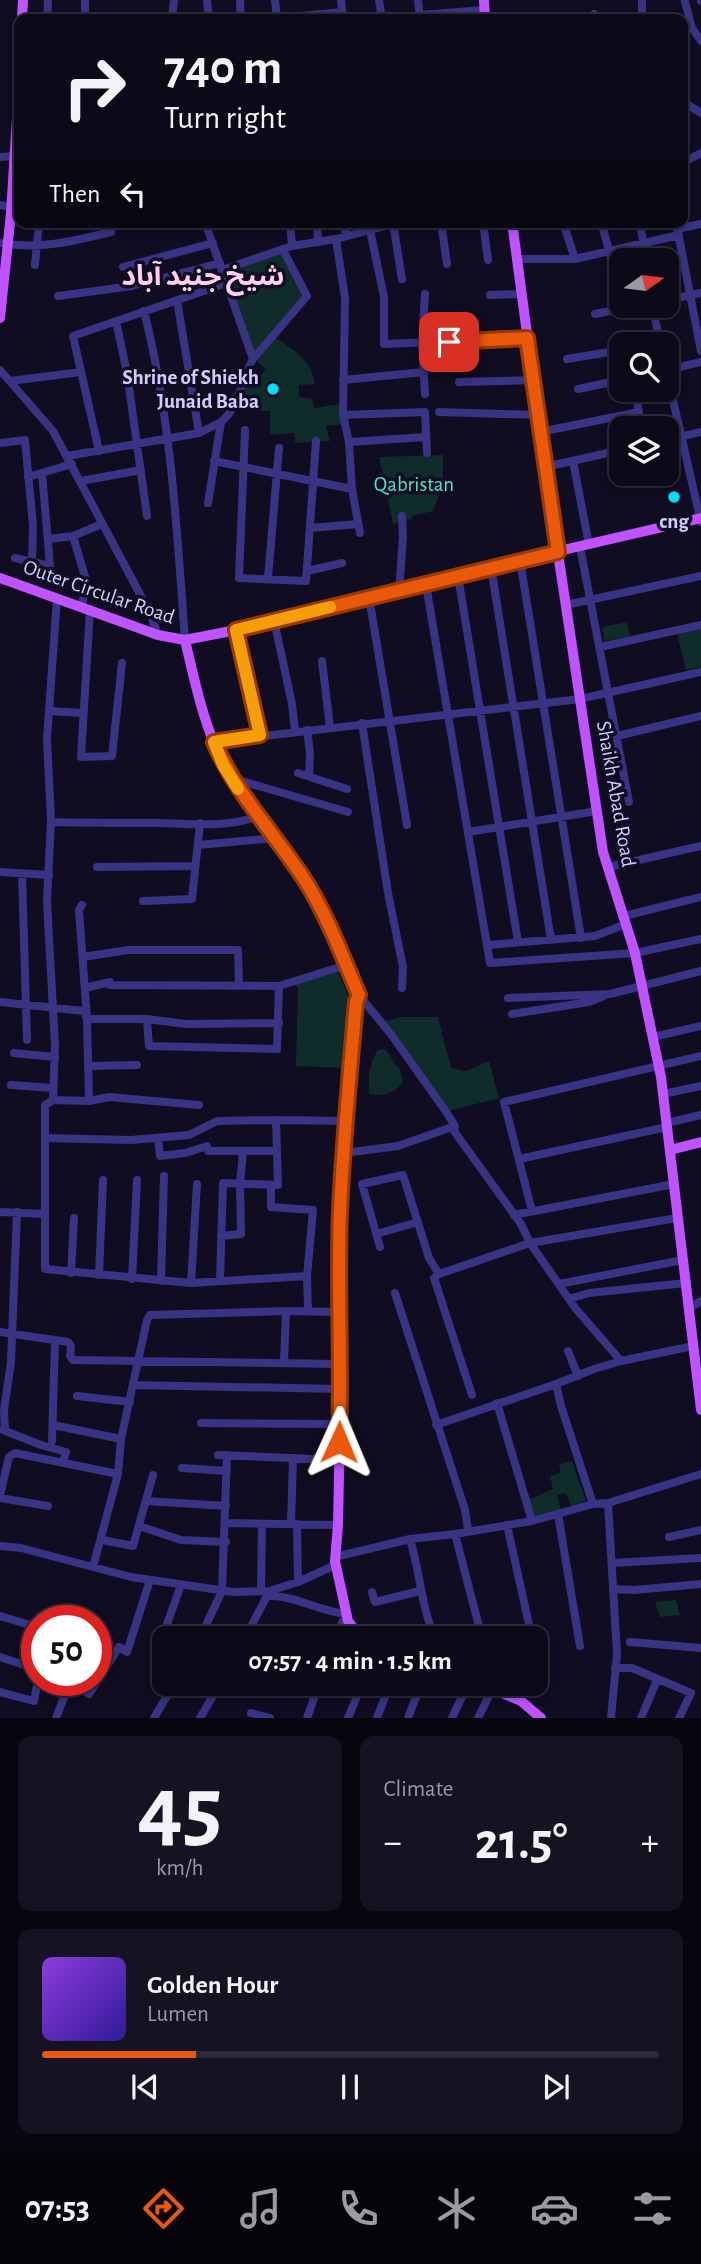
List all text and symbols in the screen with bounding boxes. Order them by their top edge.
icon: right [49,42,140,133]
text: 740 m [164,44,282,93]
text: Turn right [164,102,286,134]
icon: left [114,175,152,213]
text: Then [49,181,100,207]
north arrow [609,248,679,318]
map controls [609,248,679,486]
district label: شیخ جنید آباد [122,260,284,296]
pin [419,312,479,372]
icon: arrive [430,323,468,361]
button: search [609,332,679,402]
place label: Shrine of Shiekh Junaid Baba [122,367,259,412]
marker: Shrine of Shiekh Junaid Baba [265,381,281,397]
button: layers [609,416,679,486]
park label: Qabristan [374,474,454,495]
marker: cng [666,489,682,505]
place label: cng [659,511,689,532]
street label: Outer Circular Road [21,556,178,628]
street label: Shaikh Abad Road [593,719,639,869]
position arrow [302,1405,376,1479]
speed limit sign: 50 [21,1605,112,1696]
text: 07:57 · 4 min · 1.5 km [248,1648,452,1674]
text: 45 [137,1764,222,1855]
text: Climate [384,1778,453,1801]
text: 21.5° [475,1816,568,1868]
text: − [384,1824,402,1862]
text: + [641,1824,659,1862]
text: km/h [156,1857,203,1880]
text: Golden Hour [147,1972,278,1998]
text: Lumen [147,2003,209,2026]
icon: previous [126,2068,164,2106]
icon: pause [331,2068,369,2106]
icon: next [537,2068,575,2106]
icon: directions [139,2184,188,2233]
icon: music [236,2184,285,2233]
icon: phone [334,2184,383,2233]
icon: climate [432,2184,481,2233]
icon: car [530,2184,579,2233]
icon: filters [628,2184,677,2233]
text: 07:53 [24,2192,90,2224]

